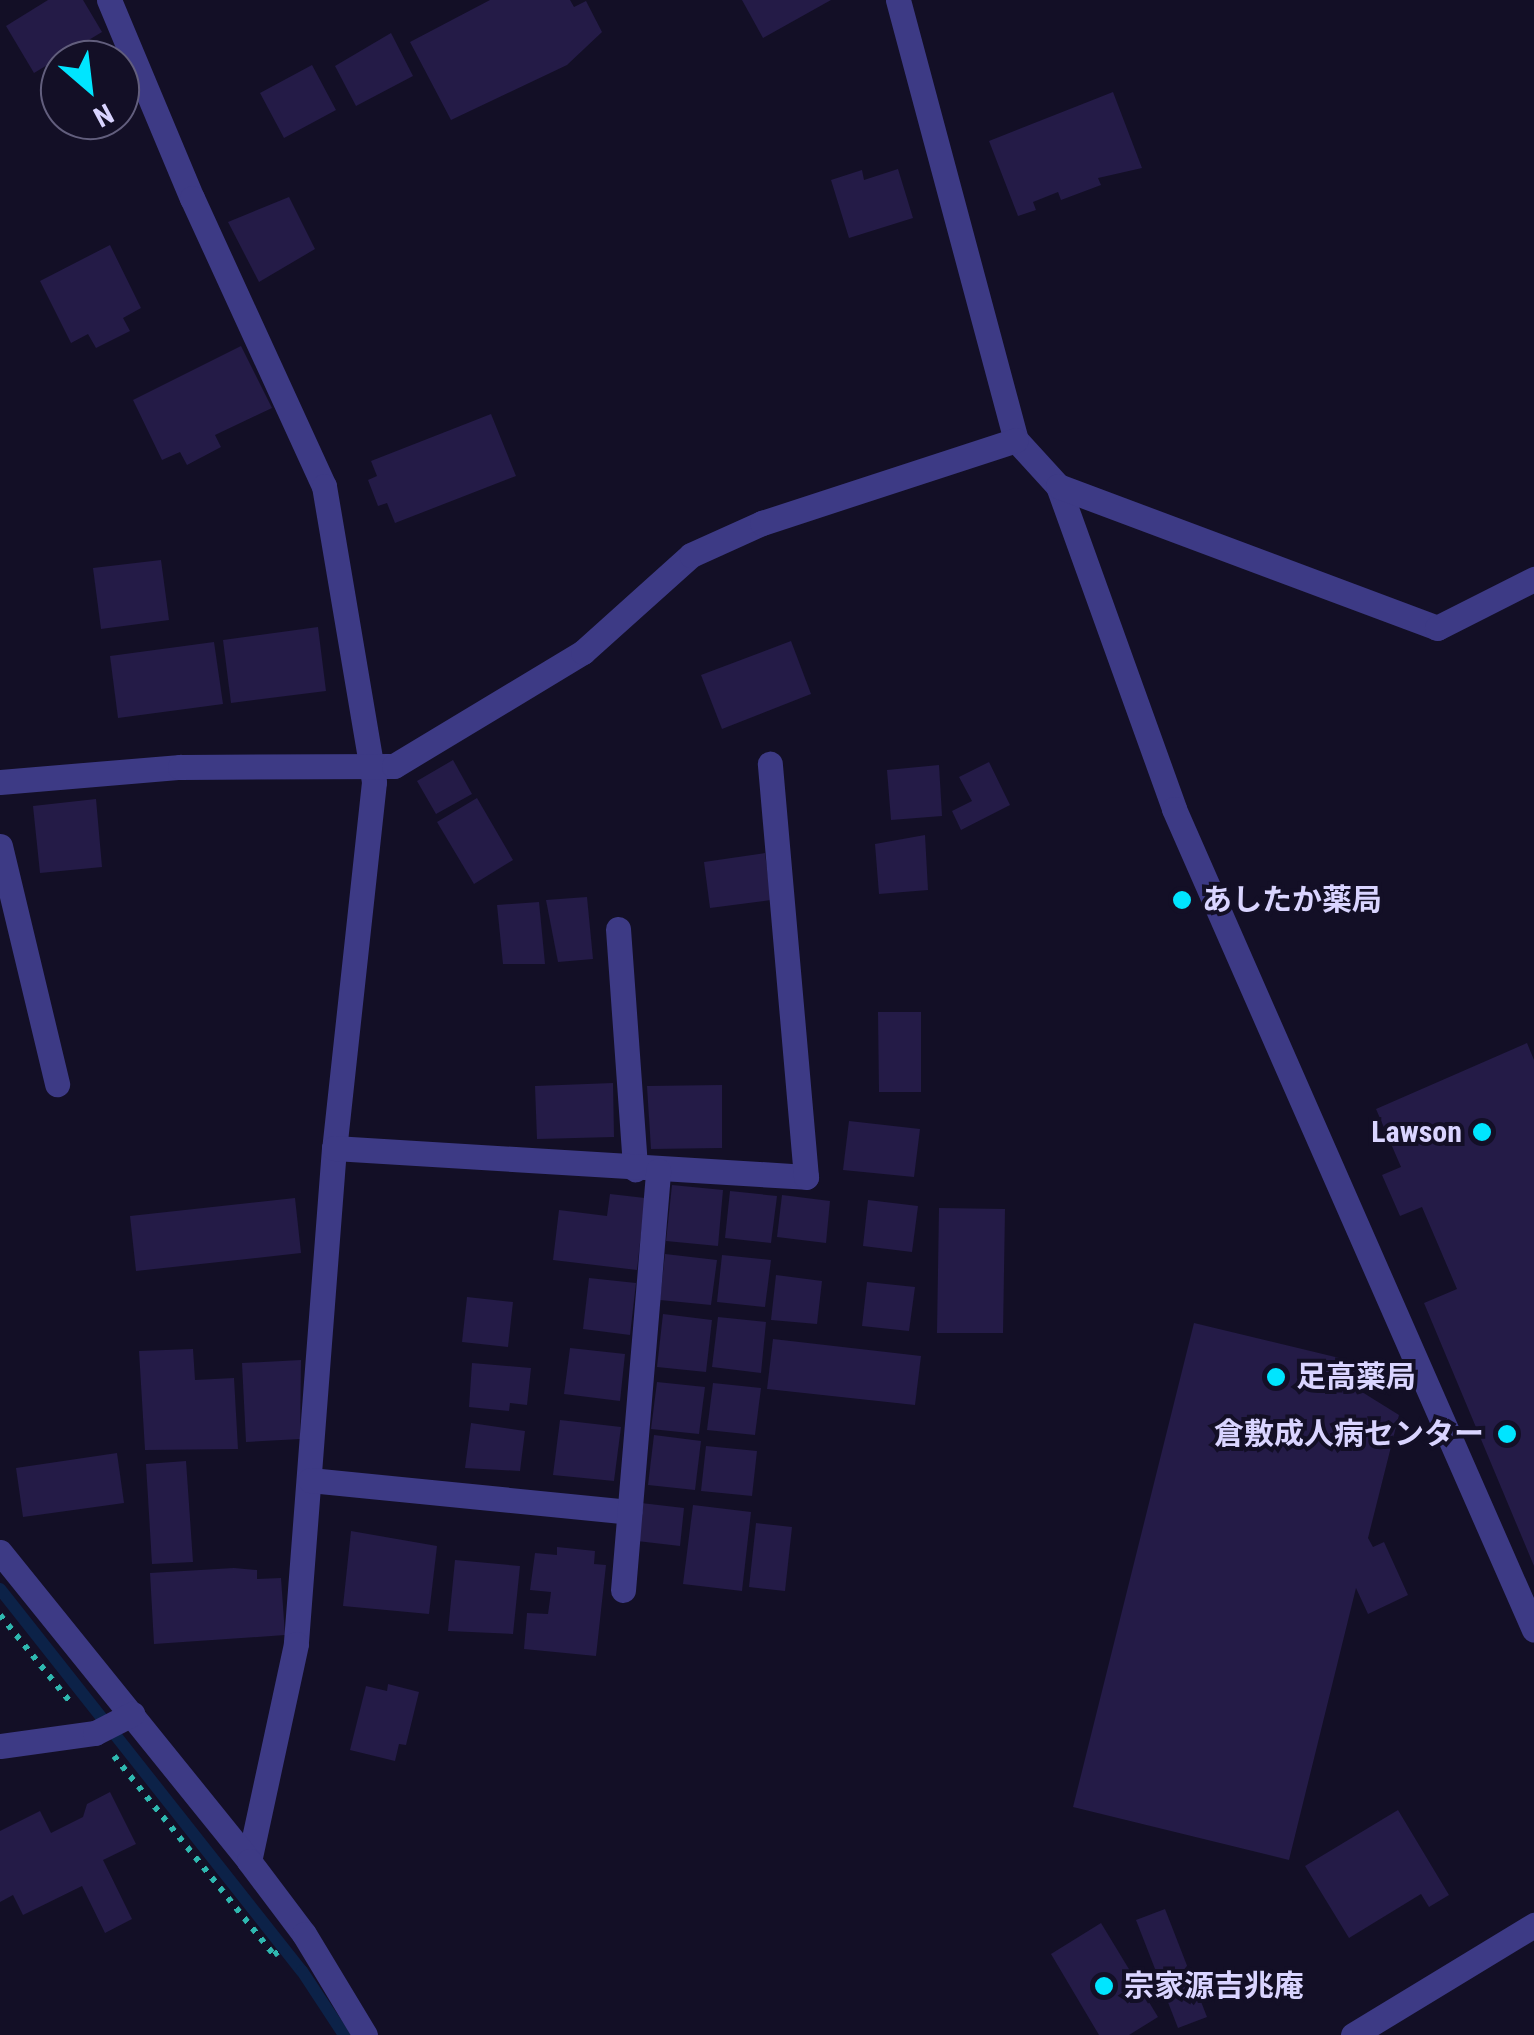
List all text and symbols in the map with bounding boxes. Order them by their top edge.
north arrow [40,40,140,140]
text: N [88,97,119,134]
place label: あしたか薬局 [1202,882,1382,918]
marker: あしたか薬局 [1171,889,1193,911]
place label: Lawson [1371,1114,1462,1150]
marker: Lawson [1471,1121,1493,1143]
place label: 足高薬局 [1296,1359,1416,1395]
marker: 足高薬局 [1265,1366,1287,1388]
place label: 倉敷成人病センター [1214,1416,1484,1452]
marker: 倉敷成人病センター [1494,1421,1520,1447]
place label: 宗家源吉兆庵 [1124,1968,1304,2004]
marker: 宗家源吉兆庵 [1093,1975,1115,1997]

